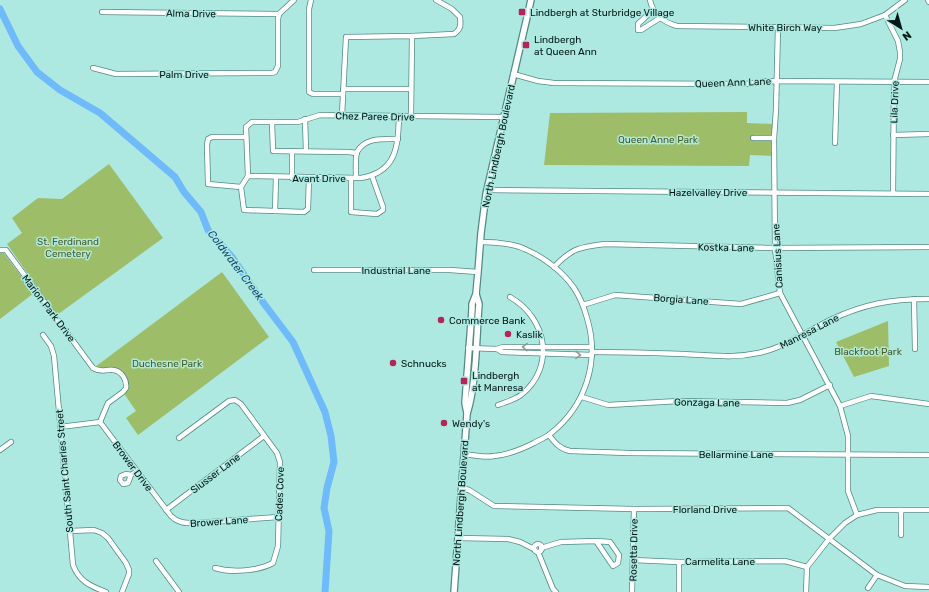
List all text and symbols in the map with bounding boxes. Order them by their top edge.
marker: Lindbergh at Sturbridge Village [517,7,527,17]
place label: Lindbergh at Sturbridge Village [530,7,675,19]
street label: Alma Drive [166,8,217,20]
north arrow [881,8,921,48]
street label: White Birch Way [748,22,822,34]
text: N [900,28,914,43]
place label: Lindbergh at Queen Ann [534,34,597,58]
marker: Lindbergh at Queen Ann [521,40,531,50]
street label: Palm Drive [159,69,209,81]
street label: Queen Ann Lane [695,76,772,90]
street label: Lila Drive [888,80,902,123]
street label: North Lindbergh Boulevard [480,84,518,209]
street label: Chez Paree Drive [335,110,415,124]
park label: Queen Anne Park [618,134,699,146]
street label: Avant Drive [292,173,346,185]
street label: Hazelvalley Drive [669,187,748,199]
street label: Canisius Lane [770,223,786,288]
water label: Coldwater Creek [205,228,266,303]
park label: St. Ferdinand Cemetery [37,236,99,260]
street label: Kostka Lane [698,242,755,254]
street label: Industrial Lane [361,265,431,277]
street label: Marion Park Drive [19,273,78,345]
street label: Borgia Lane [653,292,709,308]
street label: Manresa Lane [778,312,841,352]
marker: Commerce Bank [436,315,446,325]
place label: Commerce Bank [449,315,526,327]
marker: Kaslik [503,329,513,339]
place label: Kaslik [516,329,543,341]
one-way arrow [522,343,528,351]
park label: Blackfoot Park [834,346,903,358]
one-way arrow [575,351,581,359]
park label: Duchesne Park [132,358,203,370]
marker: Schnucks [388,358,398,368]
place label: Schnucks [401,358,447,370]
place label: Lindbergh at Manresa [472,370,523,394]
marker: Lindbergh at Manresa [459,376,469,386]
street label: Gonzaga Lane [674,396,740,410]
street label: South Saint Charles Street [54,409,76,533]
marker: Wendy's [439,418,449,428]
place label: Wendy's [452,418,490,430]
street label: Brower Drive [109,439,155,494]
street label: North Lindbergh Boulevard [451,440,471,566]
street label: Bellarmine Lane [699,449,774,461]
street label: Slusser Lane [188,451,243,496]
street label: Cades Cove [273,466,287,521]
street label: Florland Drive [673,504,738,516]
street label: Brower Lane [190,514,249,530]
street label: Rosetta Drive [627,518,641,581]
street label: Carmelita Lane [685,556,755,568]

